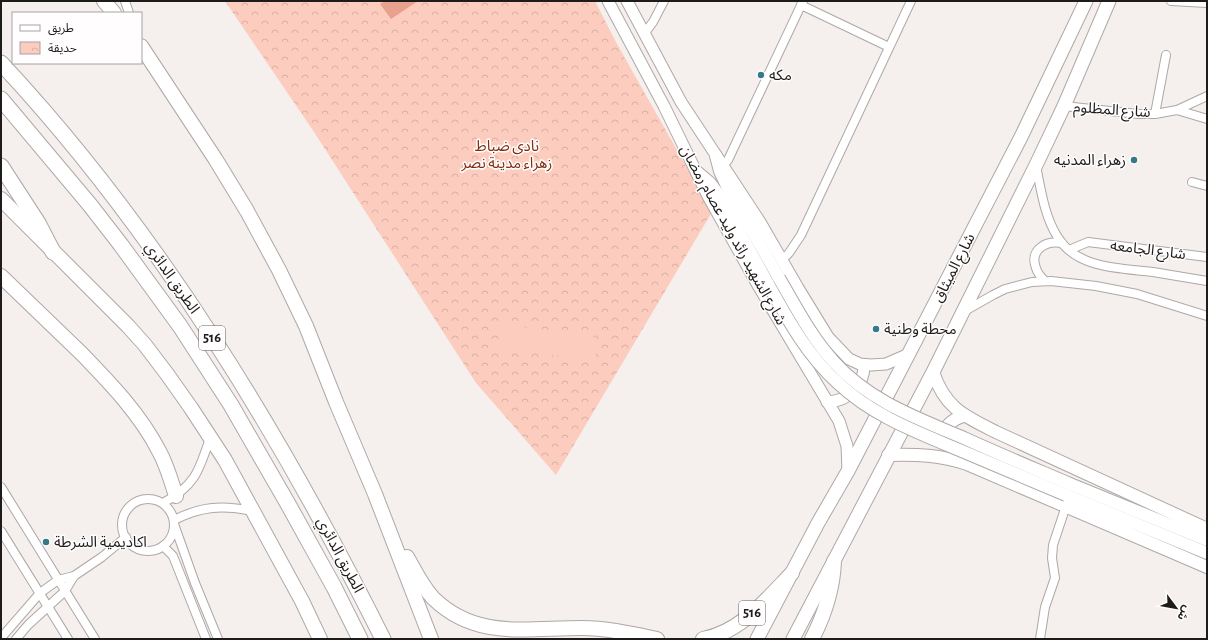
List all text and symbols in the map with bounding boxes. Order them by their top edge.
legend [12,12,142,64]
text: طريق [48,22,74,36]
text: حديقة [48,42,77,55]
place label: مكه [769,68,792,83]
marker: مكه [756,70,766,80]
street label: شارع المظلوم [1073,100,1151,124]
park label: نادى ضباط زهراء مدينة نصر [461,139,552,172]
street label: شارع الشهيد رائد وليد عصام رمضان [674,143,789,330]
place label: زهراء المدنيه [1054,153,1126,169]
marker: زهراء المدنيه [1129,155,1139,165]
street label: شارع الميثاق [930,231,981,307]
street label: شارع الجامعه [1109,238,1187,266]
street label: الطريق الدائري [139,240,202,318]
place label: محطة وطنية [884,322,957,338]
marker: محطة وطنية [871,324,881,334]
road number: 516 [199,326,225,350]
street label: الطريق الدائري [311,515,366,597]
place label: اكاديمية الشرطة [54,535,147,551]
marker: اكاديمية الشرطة [41,537,51,547]
north arrow [1156,588,1196,628]
road number: 516 [739,601,765,625]
text: ش [1175,603,1193,622]

